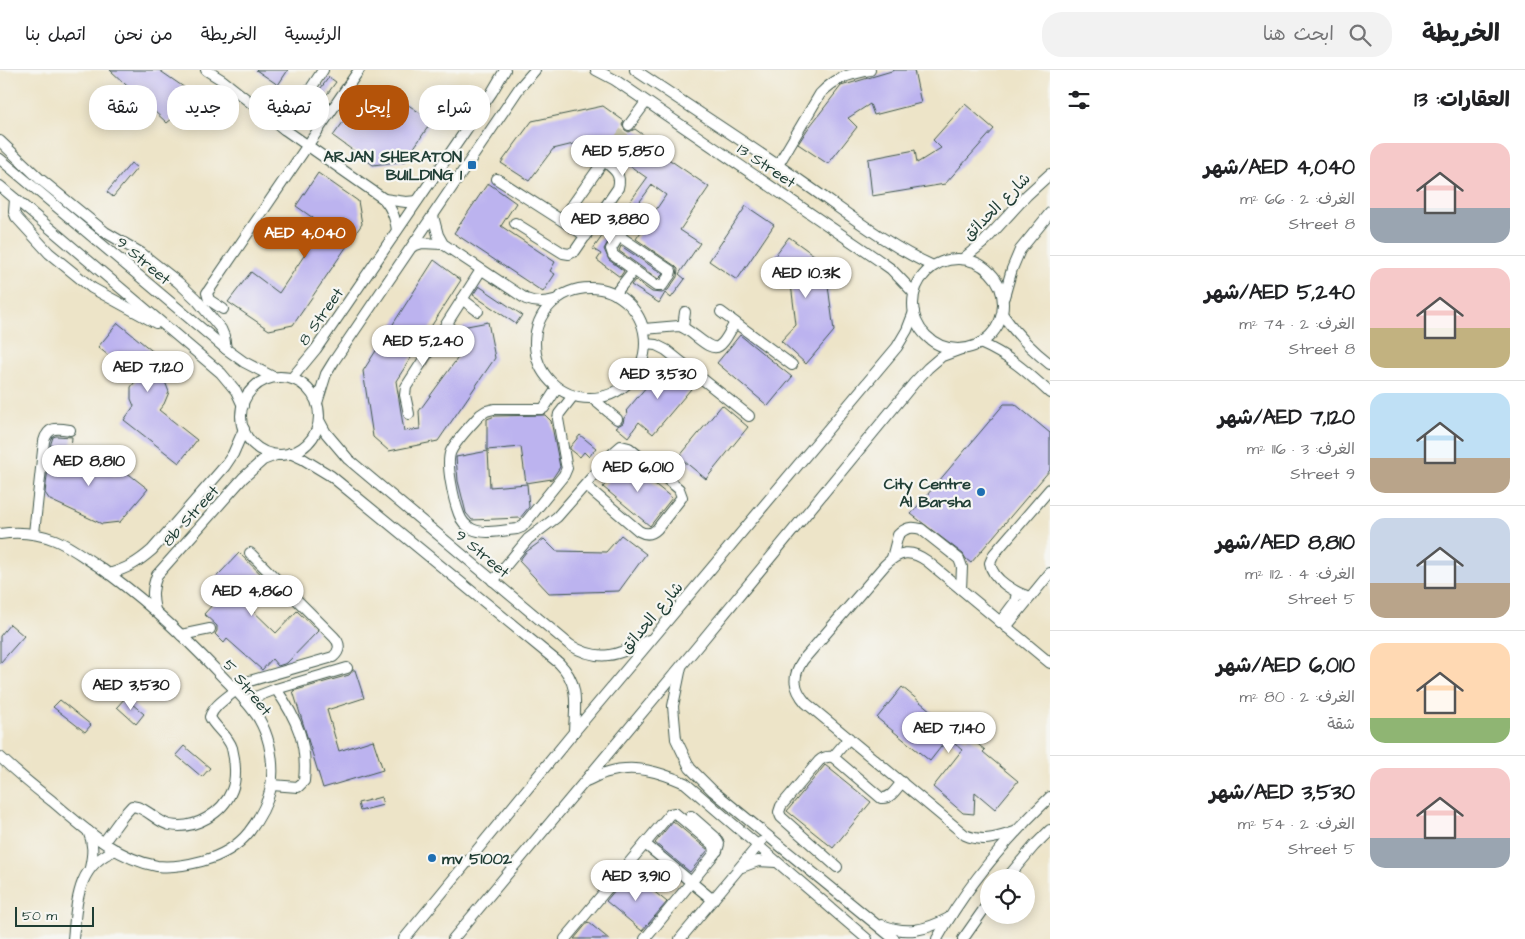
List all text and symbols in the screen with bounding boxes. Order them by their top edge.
search box [1042,12,1392,57]
text: الخريطة [1422,17,1500,51]
text: ابحث هنا [1263,21,1334,48]
icon: search [1346,21,1374,49]
text: اتصل بنا [25,22,86,47]
text: من نحن [114,22,173,47]
text: الخريطة [201,22,257,47]
text: الرئيسية [285,22,341,47]
chip: شقة [89,85,157,130]
chip: جديد [167,85,239,130]
chip: تصفية [249,85,329,130]
chip: إيجار [339,85,409,130]
chip: شراء [419,85,490,130]
text: العقارات: 13 [1414,85,1510,114]
icon: filters [1065,86,1093,114]
pin: AED 5,850 [566,134,680,177]
street label: 13 Street [733,138,800,194]
text: AED 5,850 [582,140,664,162]
place label: ARJAN SHERATON BUILDING 1 [323,146,463,186]
text: AED 4,040/شهر [1204,153,1355,182]
marker: ARJAN SHERATON BUILDING 1 [466,159,478,171]
icon: home [1410,163,1470,223]
street label: شارع الحدائق [958,168,1035,245]
text: الغرف: 2 · 66 m² [1240,188,1355,210]
pin: AED 3,880 [553,202,667,245]
text: AED 3,880 [571,208,649,230]
text: 8 Street [1289,213,1355,235]
pin: AED 4,040 [248,216,362,259]
text: AED 4,040 [264,222,346,244]
street label: 9 Street [111,231,176,290]
pin: AED 10.3K [749,256,863,299]
text: AED 10.3K [772,262,840,284]
text: AED 5,240/شهر [1204,278,1355,307]
street label: 8 Street [293,283,349,350]
icon: home [1410,288,1470,348]
text: الغرف: 2 · 74 m² [1239,313,1355,335]
pin: AED 5,240 [366,324,480,367]
text: AED 5,240 [383,330,463,352]
text: 8 Street [1289,338,1355,360]
pin: AED 7,120 [91,350,205,393]
text: AED 7,120 [113,356,183,378]
pin: AED 3,530 [601,358,715,400]
text: AED 3,530 [619,363,697,385]
text: AED 7,120/شهر [1218,403,1355,432]
icon: home [1410,413,1470,473]
text: الغرف: 3 · 116 m² [1247,438,1355,460]
pin: AED 8,810 [32,444,146,487]
text: AED 8,810 [53,450,125,472]
pin: AED 6,010 [581,450,695,493]
text: AED 6,010 [602,456,674,478]
text: 9 Street [1290,463,1355,485]
place label: City Centre Al Barsha [884,473,972,513]
street label: 8b Street [157,480,224,551]
marker: City Centre Al Barsha [975,486,987,498]
street label: 9 Street [450,524,515,583]
text: AED 8,810/شهر [1216,528,1355,557]
icon: home [1410,538,1470,598]
text: الغرف: 4 · 112 m² [1245,563,1355,585]
pin: AED 4,860 [195,574,309,617]
street label: شارع الحدائق [615,577,688,658]
text: AED 4,860 [212,580,292,602]
text: 5 Street [1288,588,1355,610]
text: AED 6,010/شهر [1217,651,1355,680]
street label: 5 Street [218,655,277,721]
icon: home [1410,663,1470,723]
pin: AED 3,530 [74,668,188,711]
text: AED 3,530 [92,674,170,696]
text: الغرف: 2 · 80 m² [1239,686,1355,708]
pin: AED 7,140 [892,712,1006,754]
text: شقة [1327,713,1355,735]
text: AED 7,140 [913,717,985,739]
text: AED 3,530/شهر [1209,778,1355,807]
icon: home [1410,788,1470,848]
text: الغرف: 2 · 54 m² [1238,813,1355,835]
text: 5 Street [1288,838,1355,860]
place label: mv 51002 [442,848,513,870]
marker: mv 51002 [426,852,438,864]
pin: AED 3,910 [579,860,693,902]
text: AED 3,910 [602,865,670,887]
map controls [980,869,1035,924]
button: locate [980,869,1035,924]
scale bar [15,904,94,927]
text: 50 m [22,906,57,926]

